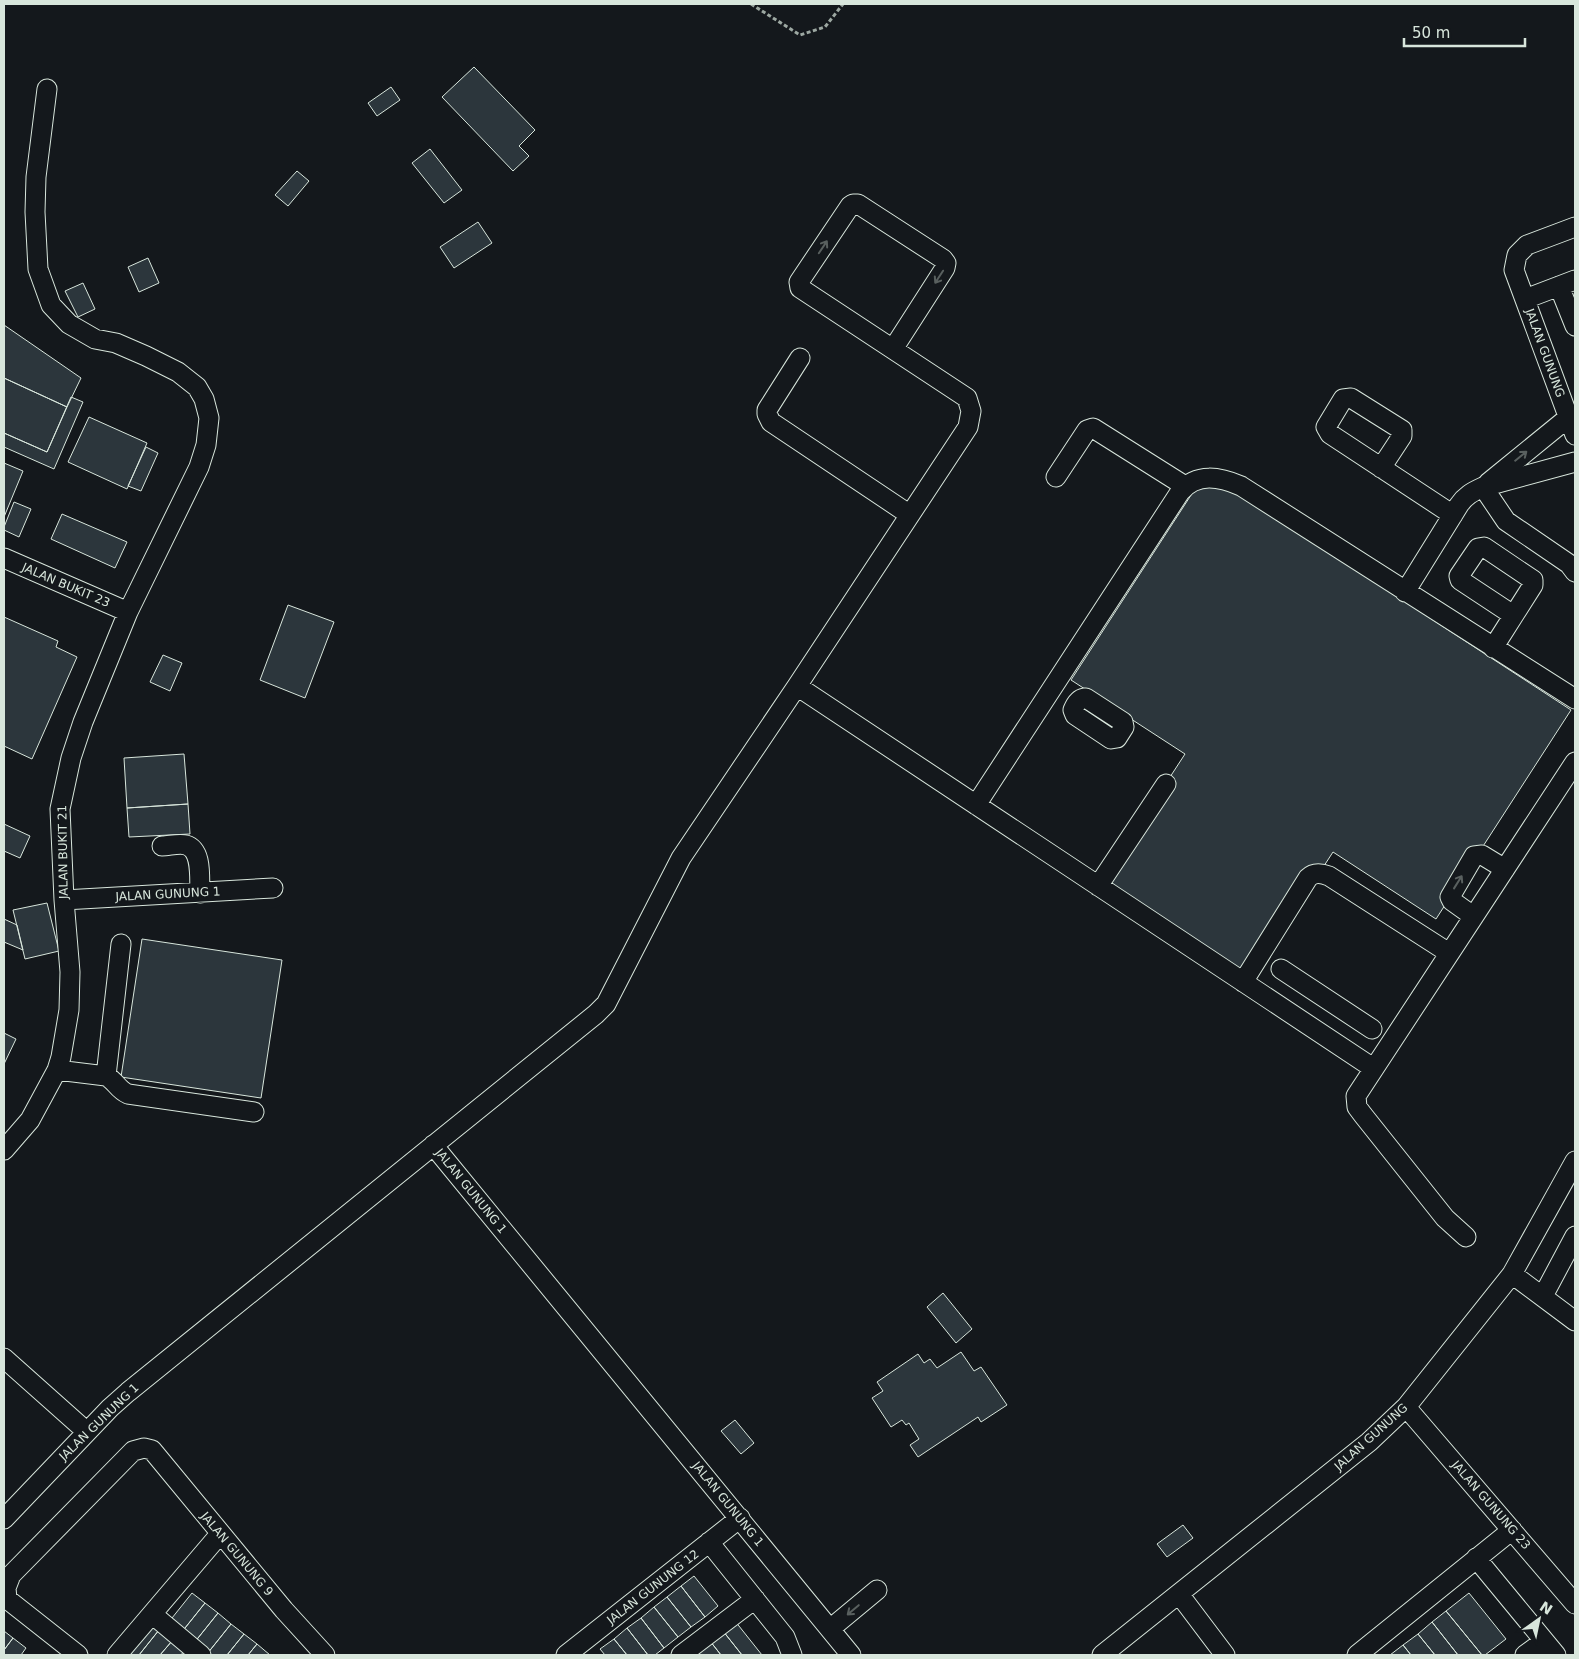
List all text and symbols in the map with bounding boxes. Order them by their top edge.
scale bar [1404,15,1525,47]
text: 50 m [1412,24,1450,42]
one-way arrow [818,240,828,254]
one-way arrow [934,270,944,284]
street label: JALAN GUNUNG [1522,306,1568,399]
one-way arrow [1514,451,1527,462]
street label: JALAN BUKIT 23 [19,560,112,610]
street label: JALAN BUKIT 21 [55,805,71,900]
one-way arrow [1453,875,1463,889]
street label: JALAN GUNUNG 1 [114,884,221,904]
street label: JALAN GUNUNG 1 [432,1145,510,1236]
street label: JALAN GUNUNG 1 [56,1380,142,1464]
street label: JALAN GUNUNG [1331,1400,1410,1474]
street label: JALAN GUNUNG 23 [1448,1457,1533,1552]
street label: JALAN GUNUNG 1 [689,1458,767,1549]
street label: JALAN GUNUNG 9 [197,1508,276,1599]
street label: JALAN GUNUNG 12 [603,1547,702,1628]
north arrow [1514,1594,1564,1644]
text: N [1537,1598,1555,1618]
one-way arrow [847,1604,860,1615]

